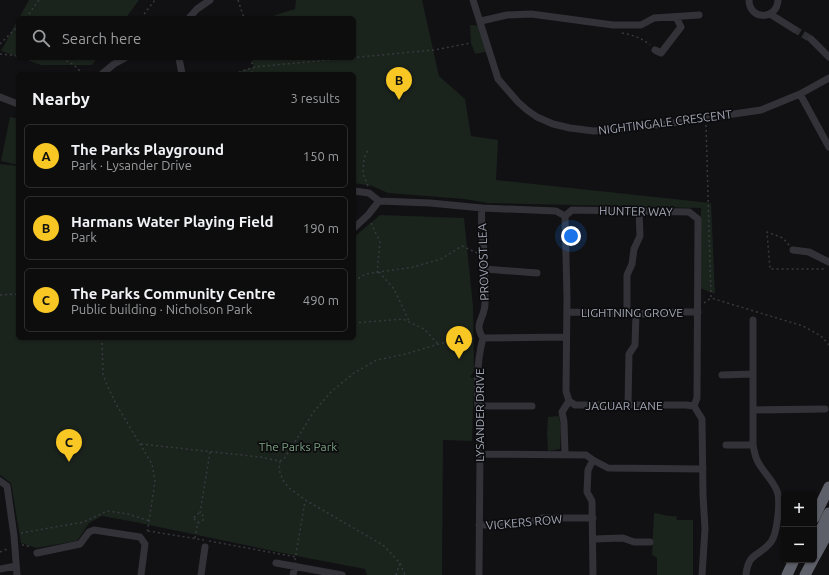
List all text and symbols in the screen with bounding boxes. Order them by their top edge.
search box [16,16,356,60]
icon: search [30,27,52,49]
text: Search here [62,30,141,47]
pin: B [386,67,412,100]
text: Nearby [32,89,90,108]
text: 3 results [290,91,340,105]
street label: NIGHTINGALE CRESCENT [597,107,733,137]
text: The Parks Playground [71,141,224,158]
text: A [41,149,51,163]
text: 150 m [303,149,339,163]
text: Park · Lysander Drive [71,158,192,172]
street label: HUNTER WAY [599,204,673,218]
text: Harmans Water Playing Field [71,213,273,230]
text: B [42,221,50,235]
text: 190 m [303,221,339,235]
street label: PROVOST LEA [475,223,491,301]
your location [561,226,581,246]
text: Park [71,230,97,244]
text: The Parks Community Centre [71,285,276,302]
text: C [42,293,50,307]
text: 490 m [303,293,339,307]
text: Public building · Nicholson Park [71,302,252,316]
street label: LIGHTNING GROVE [581,306,683,319]
pin: A [446,326,472,359]
street label: LYSANDER DRIVE [473,368,486,462]
street label: JAGUAR LANE [585,399,663,412]
pin: C [56,429,82,462]
park label: The Parks Park [259,440,337,453]
map controls [781,491,817,563]
button: + [781,491,817,527]
street label: VICKERS ROW [485,512,563,532]
button: − [781,527,817,563]

